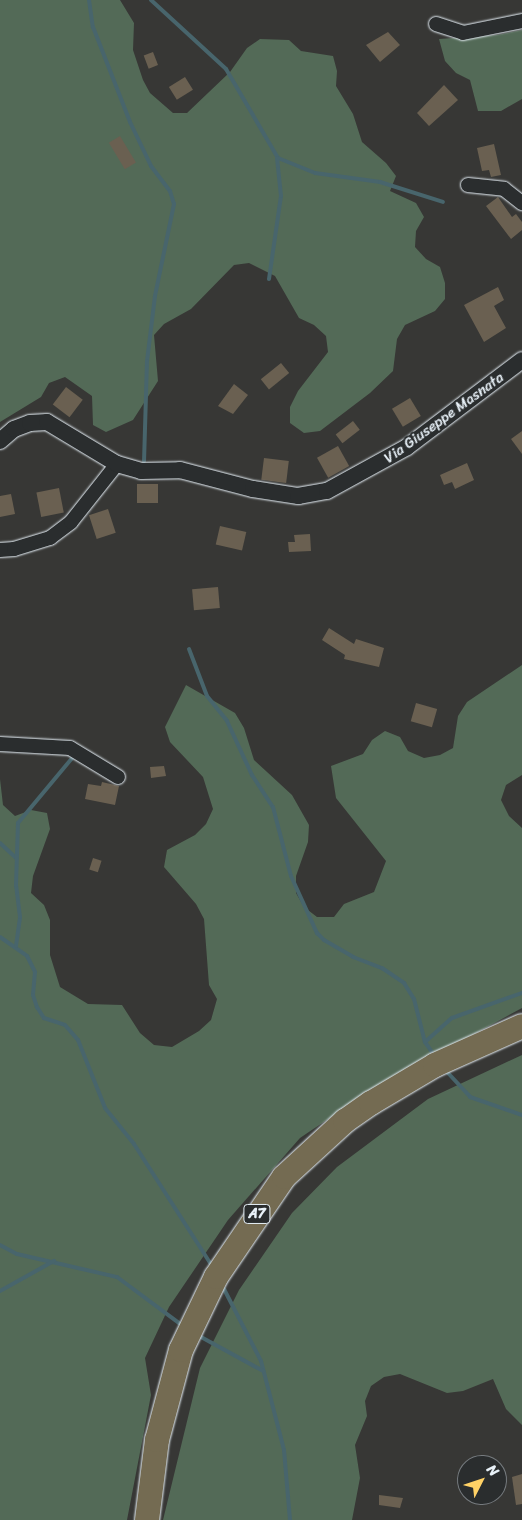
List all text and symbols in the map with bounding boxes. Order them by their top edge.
street label: Via Giuseppe Masnata [381,369,507,467]
road number: A7 [243,1202,271,1226]
north arrow [457,1455,507,1505]
text: N [480,1459,506,1482]

